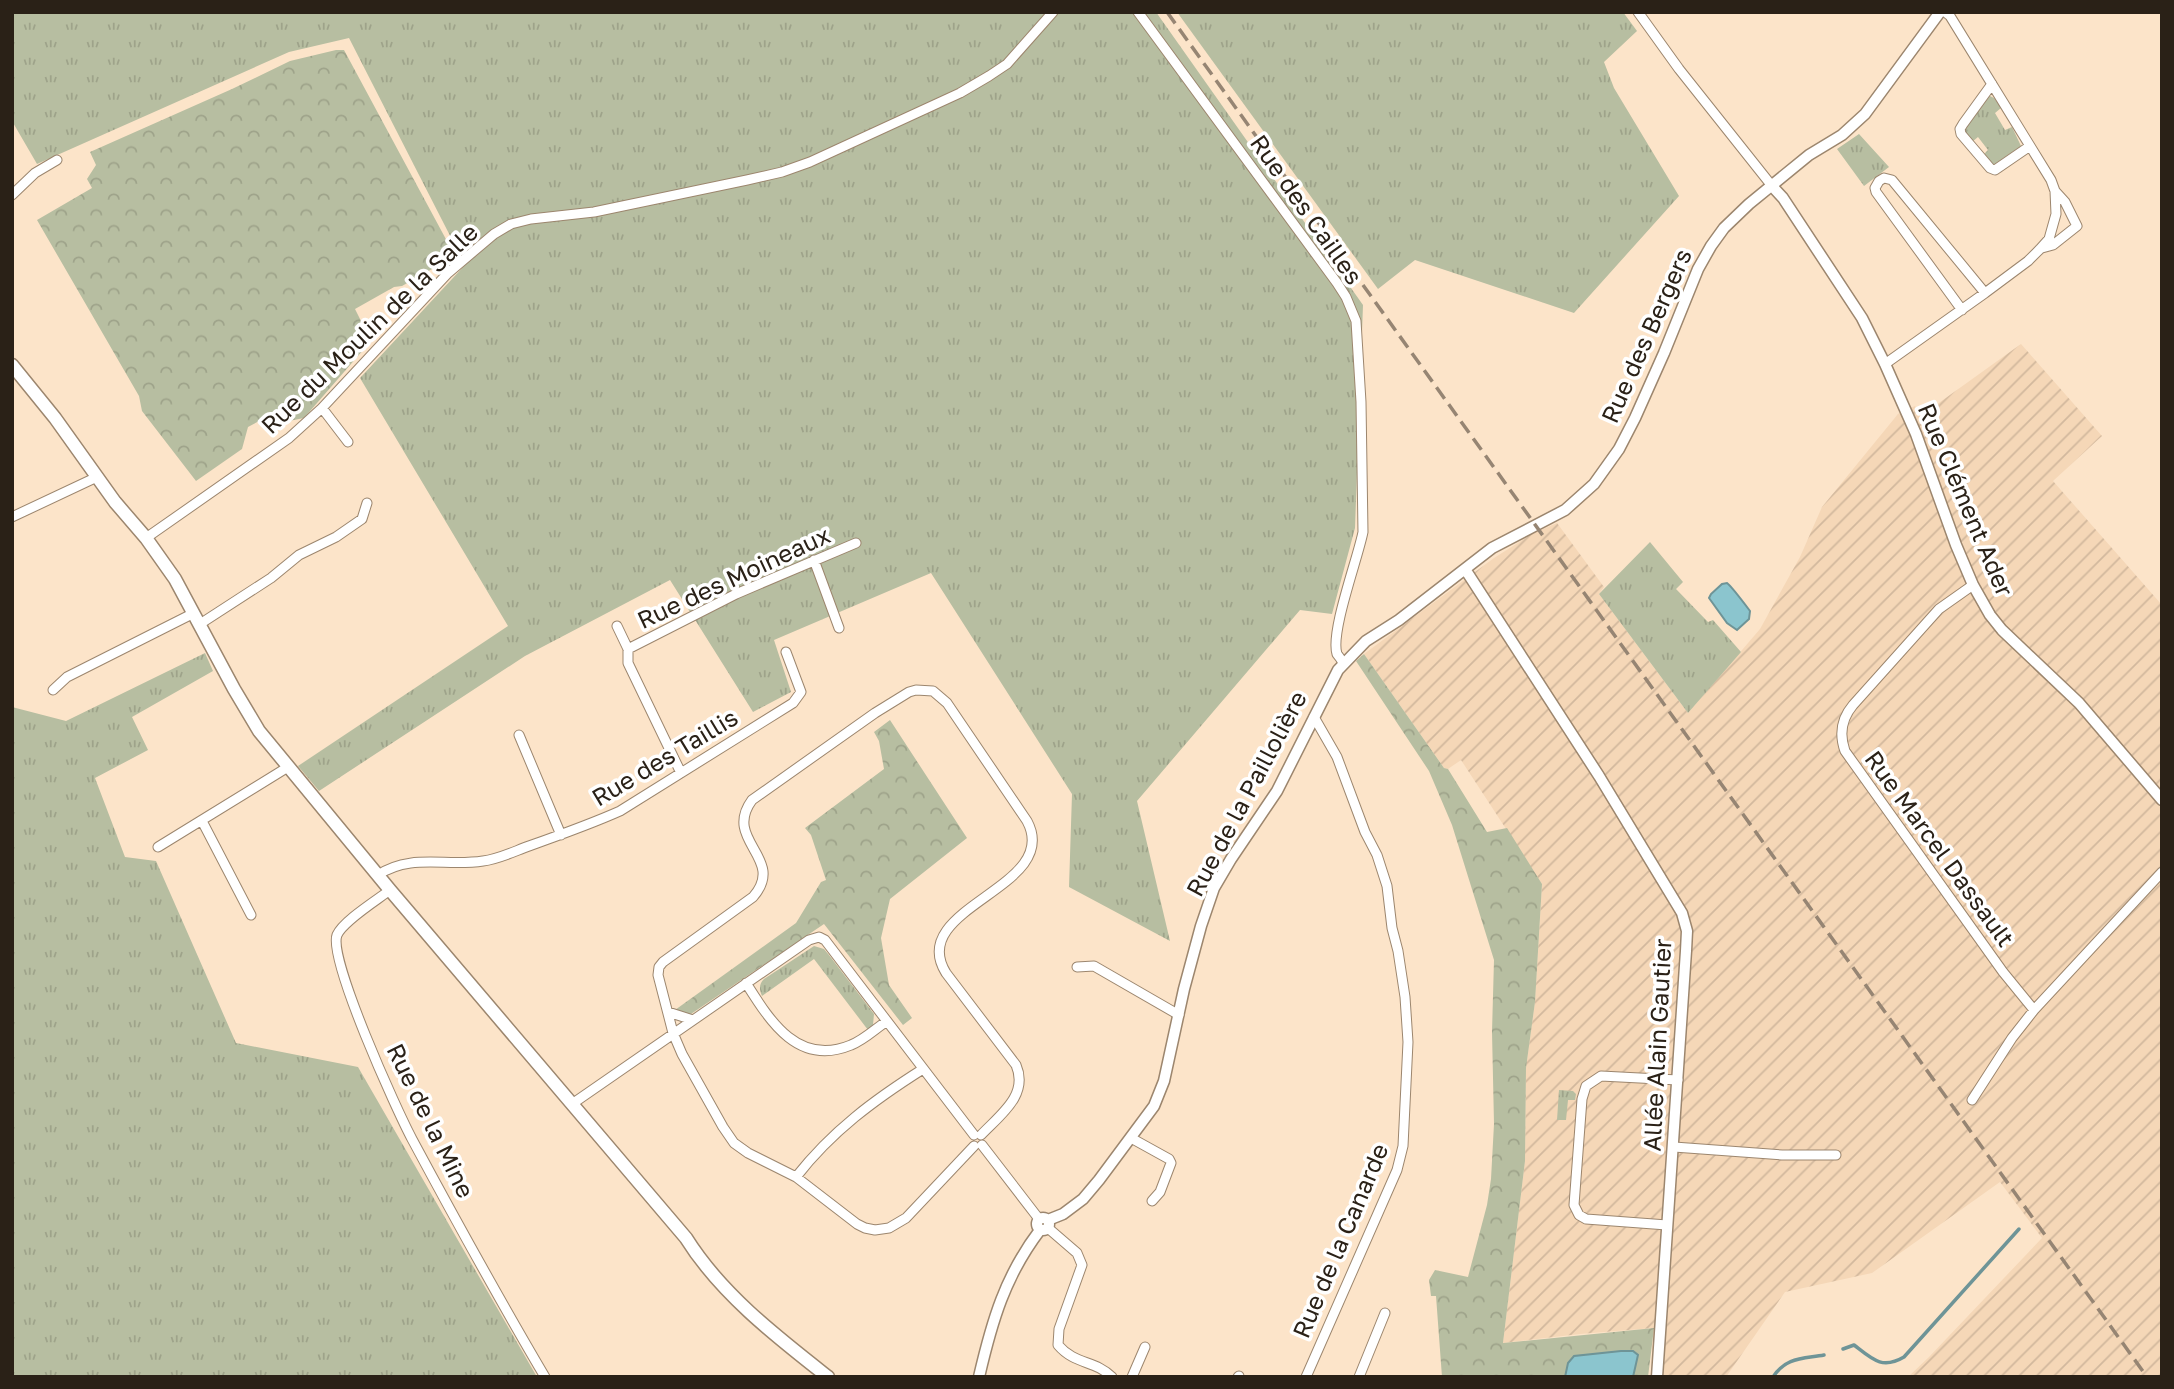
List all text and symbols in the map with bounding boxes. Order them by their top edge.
street label: Rue des Cailles [1245,129,1370,289]
street label: Rue du Moulin de la Salle [255,217,483,439]
street label: Rue des Bergers [1594,244,1697,427]
street label: Rue Clément Ader [1913,398,2020,600]
street label: Rue des Moineaux [632,519,834,634]
street label: Rue de la Paillolière [1179,686,1312,901]
street label: Rue des Taillis [586,702,742,812]
street label: Rue Marcel Dassault [1859,745,2021,952]
street label: Allée Alain Gautier [1636,938,1677,1152]
street label: Rue de la Mine [382,1039,481,1202]
street label: Rue de la Canarde [1286,1139,1394,1342]

